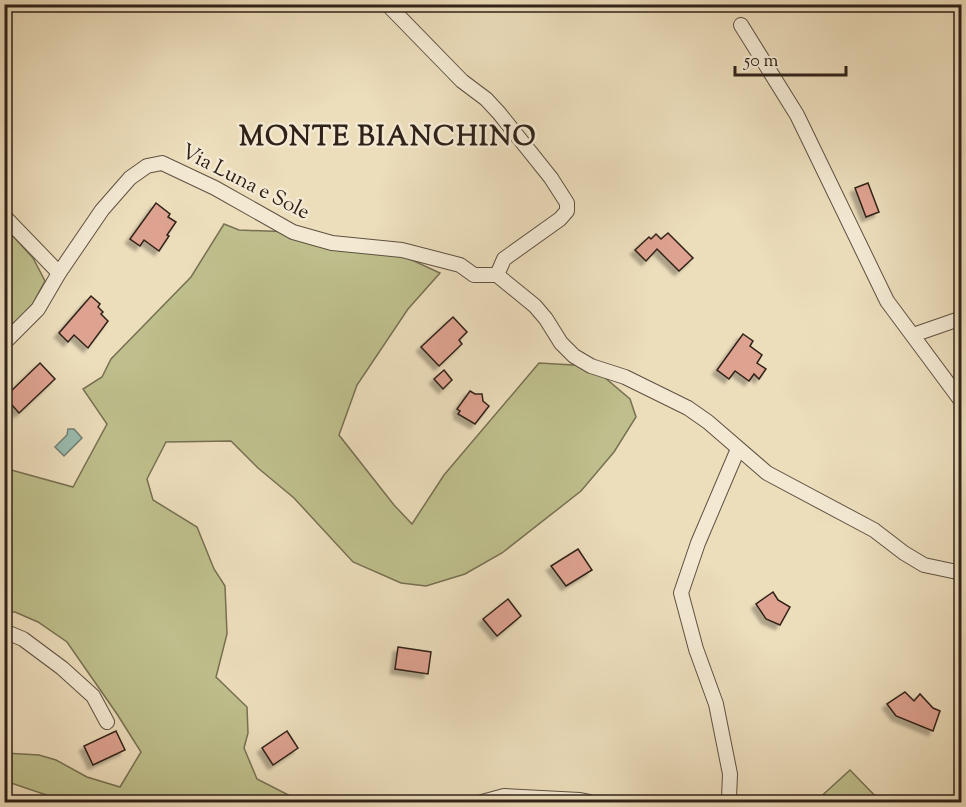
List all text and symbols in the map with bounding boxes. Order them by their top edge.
scale bar [735,39,846,77]
text: 50 m [743,49,779,75]
district label: MONTE BIANCHINO [239,119,537,158]
street label: Via Luna e Sole [176,137,315,228]

